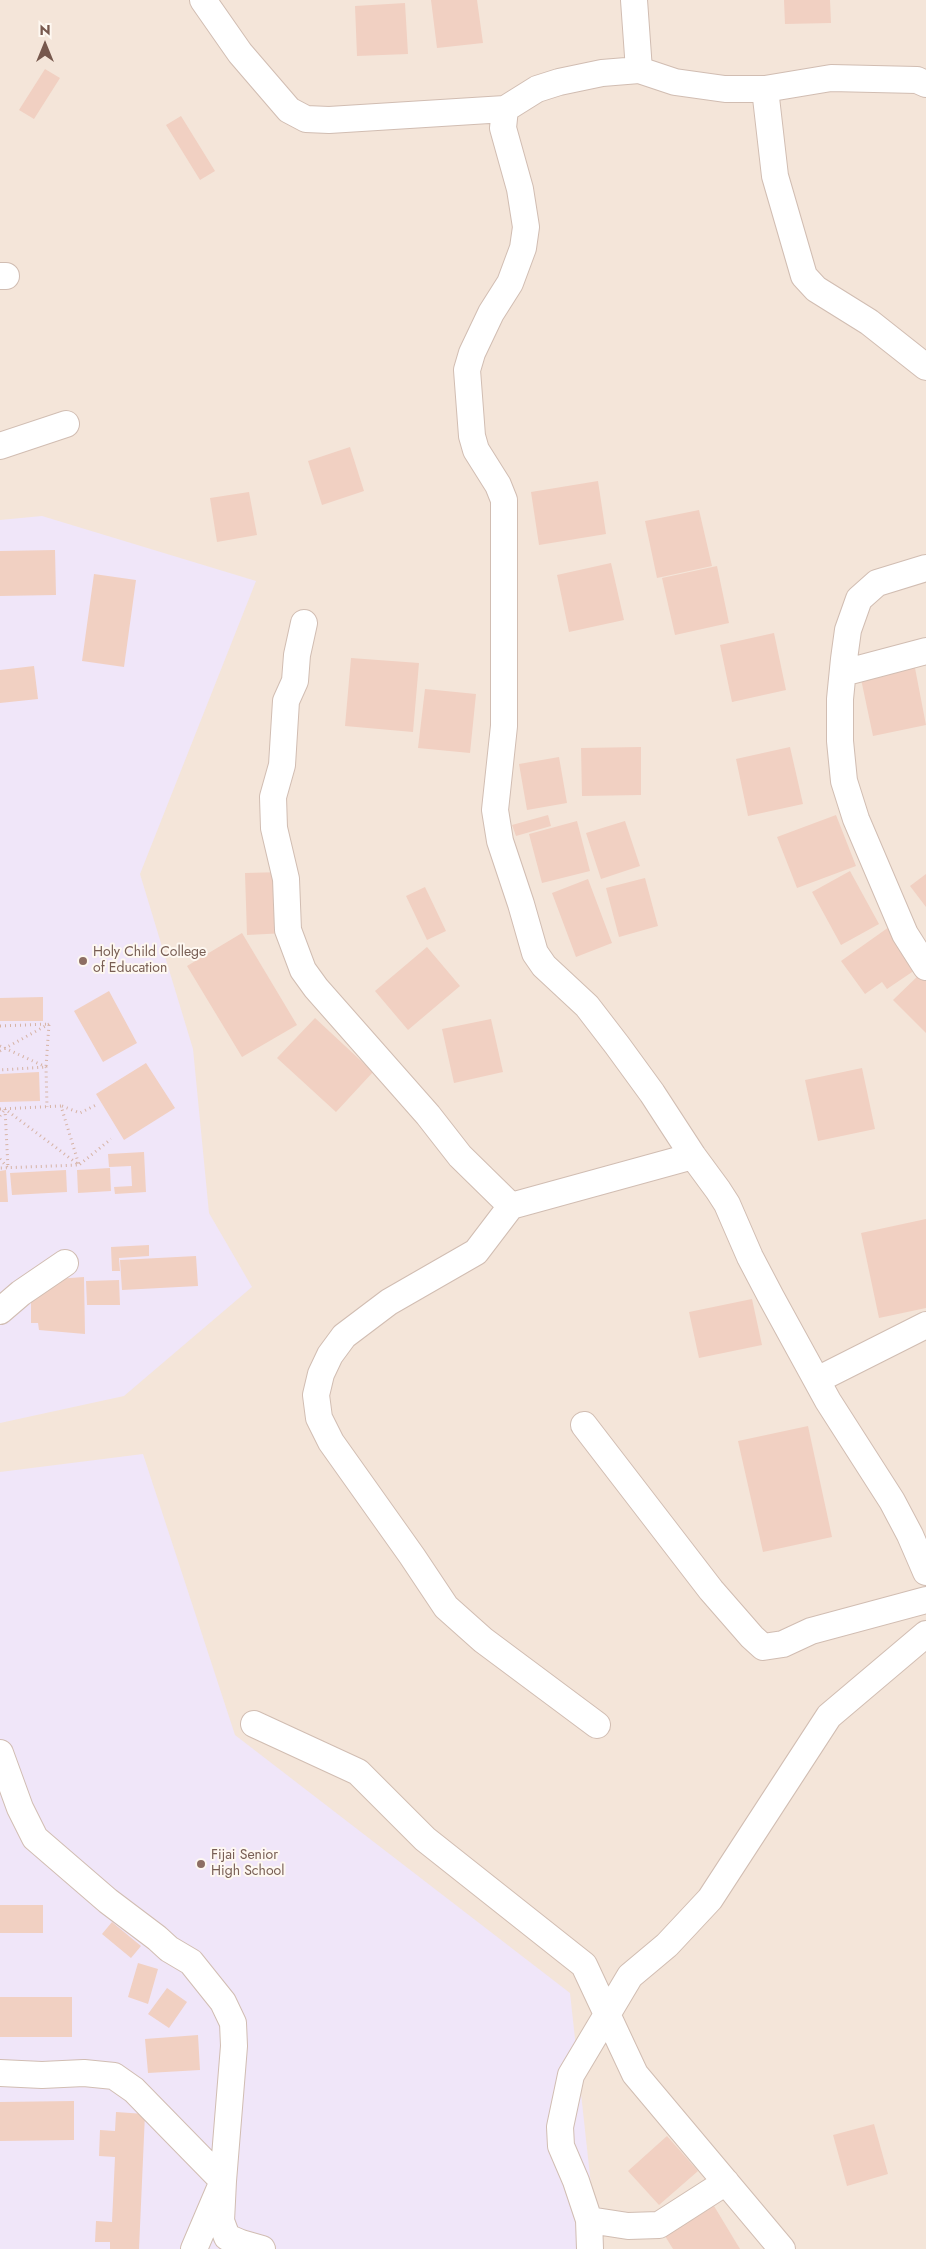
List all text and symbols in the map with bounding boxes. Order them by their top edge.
north arrow [20,20,70,70]
text: N [39,20,51,40]
place label: Holy Child College of Education [93,945,206,978]
marker: Holy Child College of Education [77,955,89,967]
place label: Fijai Senior High School [211,1848,284,1880]
marker: Fijai Senior High School [195,1858,207,1870]

